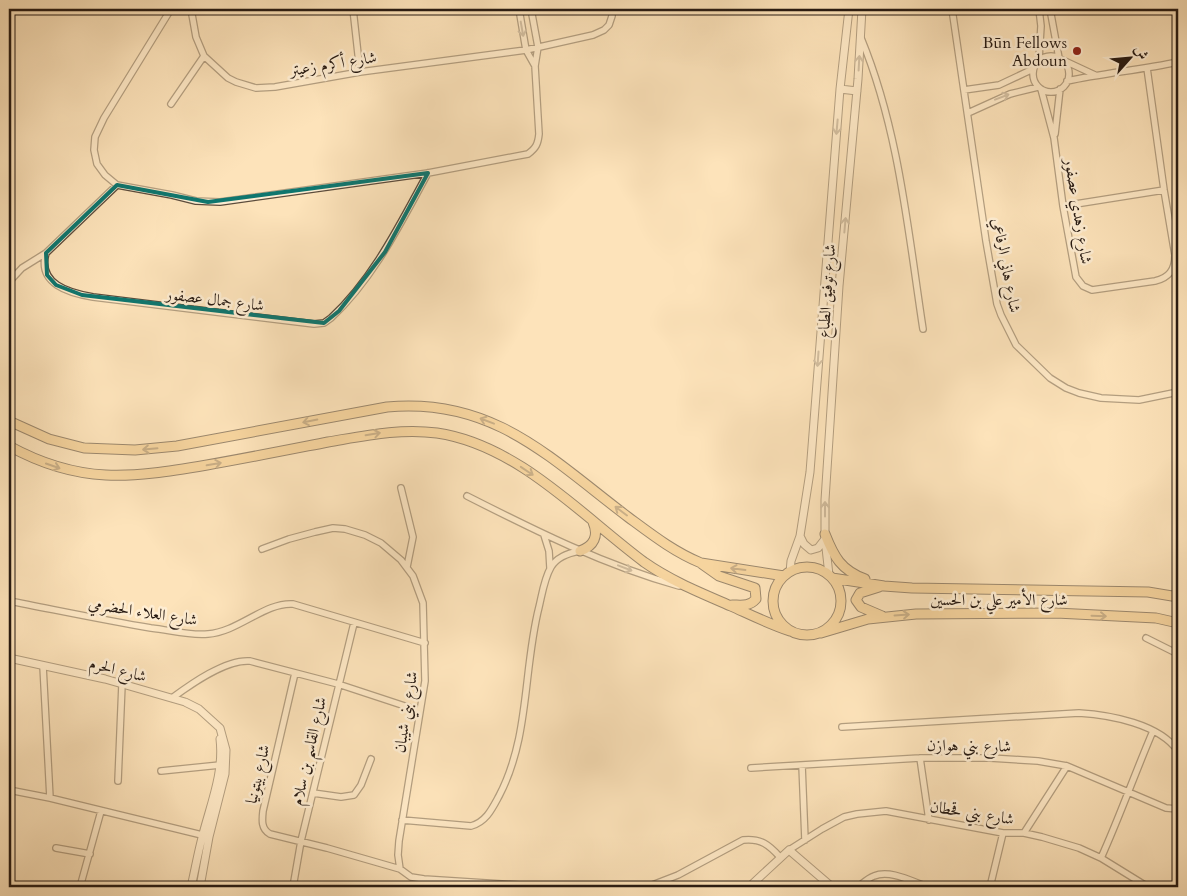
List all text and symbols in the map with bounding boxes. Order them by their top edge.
one-way arrow [518,21,528,37]
place label: Būn Fellows Abdoun [983,32,1067,72]
north arrow [1104,32,1154,82]
text: ش [1130,42,1153,63]
street label: شارع أكرم زعيتر [286,45,379,85]
marker: Būn Fellows Abdoun [1071,45,1083,57]
one-way arrow [854,55,863,71]
one-way arrow [994,92,1009,102]
one-way arrow [832,119,841,135]
street label: شارع زهدي عصفور [1056,155,1097,266]
street label: شارع هاني الرفاعي [984,216,1026,315]
one-way arrow [840,217,849,233]
street label: شارع توفيق الطباع [813,243,843,339]
street label: شارع جمال عصفور [162,283,265,319]
one-way arrow [813,350,823,366]
one-way arrow [480,415,495,425]
one-way arrow [303,416,319,426]
one-way arrow [365,429,381,439]
one-way arrow [143,444,159,454]
one-way arrow [205,458,221,468]
one-way arrow [45,462,61,471]
one-way arrow [520,466,534,476]
one-way arrow [820,501,830,518]
one-way arrow [615,506,628,517]
one-way arrow [617,564,633,573]
one-way arrow [730,564,746,574]
street label: شارع الأمير علي بن الحسين [930,588,1068,615]
street label: شارع العلاء الحضرمي [86,593,199,633]
one-way arrow [894,610,910,620]
one-way arrow [1091,611,1107,621]
street label: شارع الحرم [86,652,149,691]
street label: شارع بني شيبان [389,670,426,755]
street label: شارع القاسم بن سلام [286,695,337,809]
street label: شارع بني هوازن [927,734,1011,761]
street label: شارع بيتونيا [241,743,277,806]
street label: شارع بني قحطان [928,795,1015,833]

